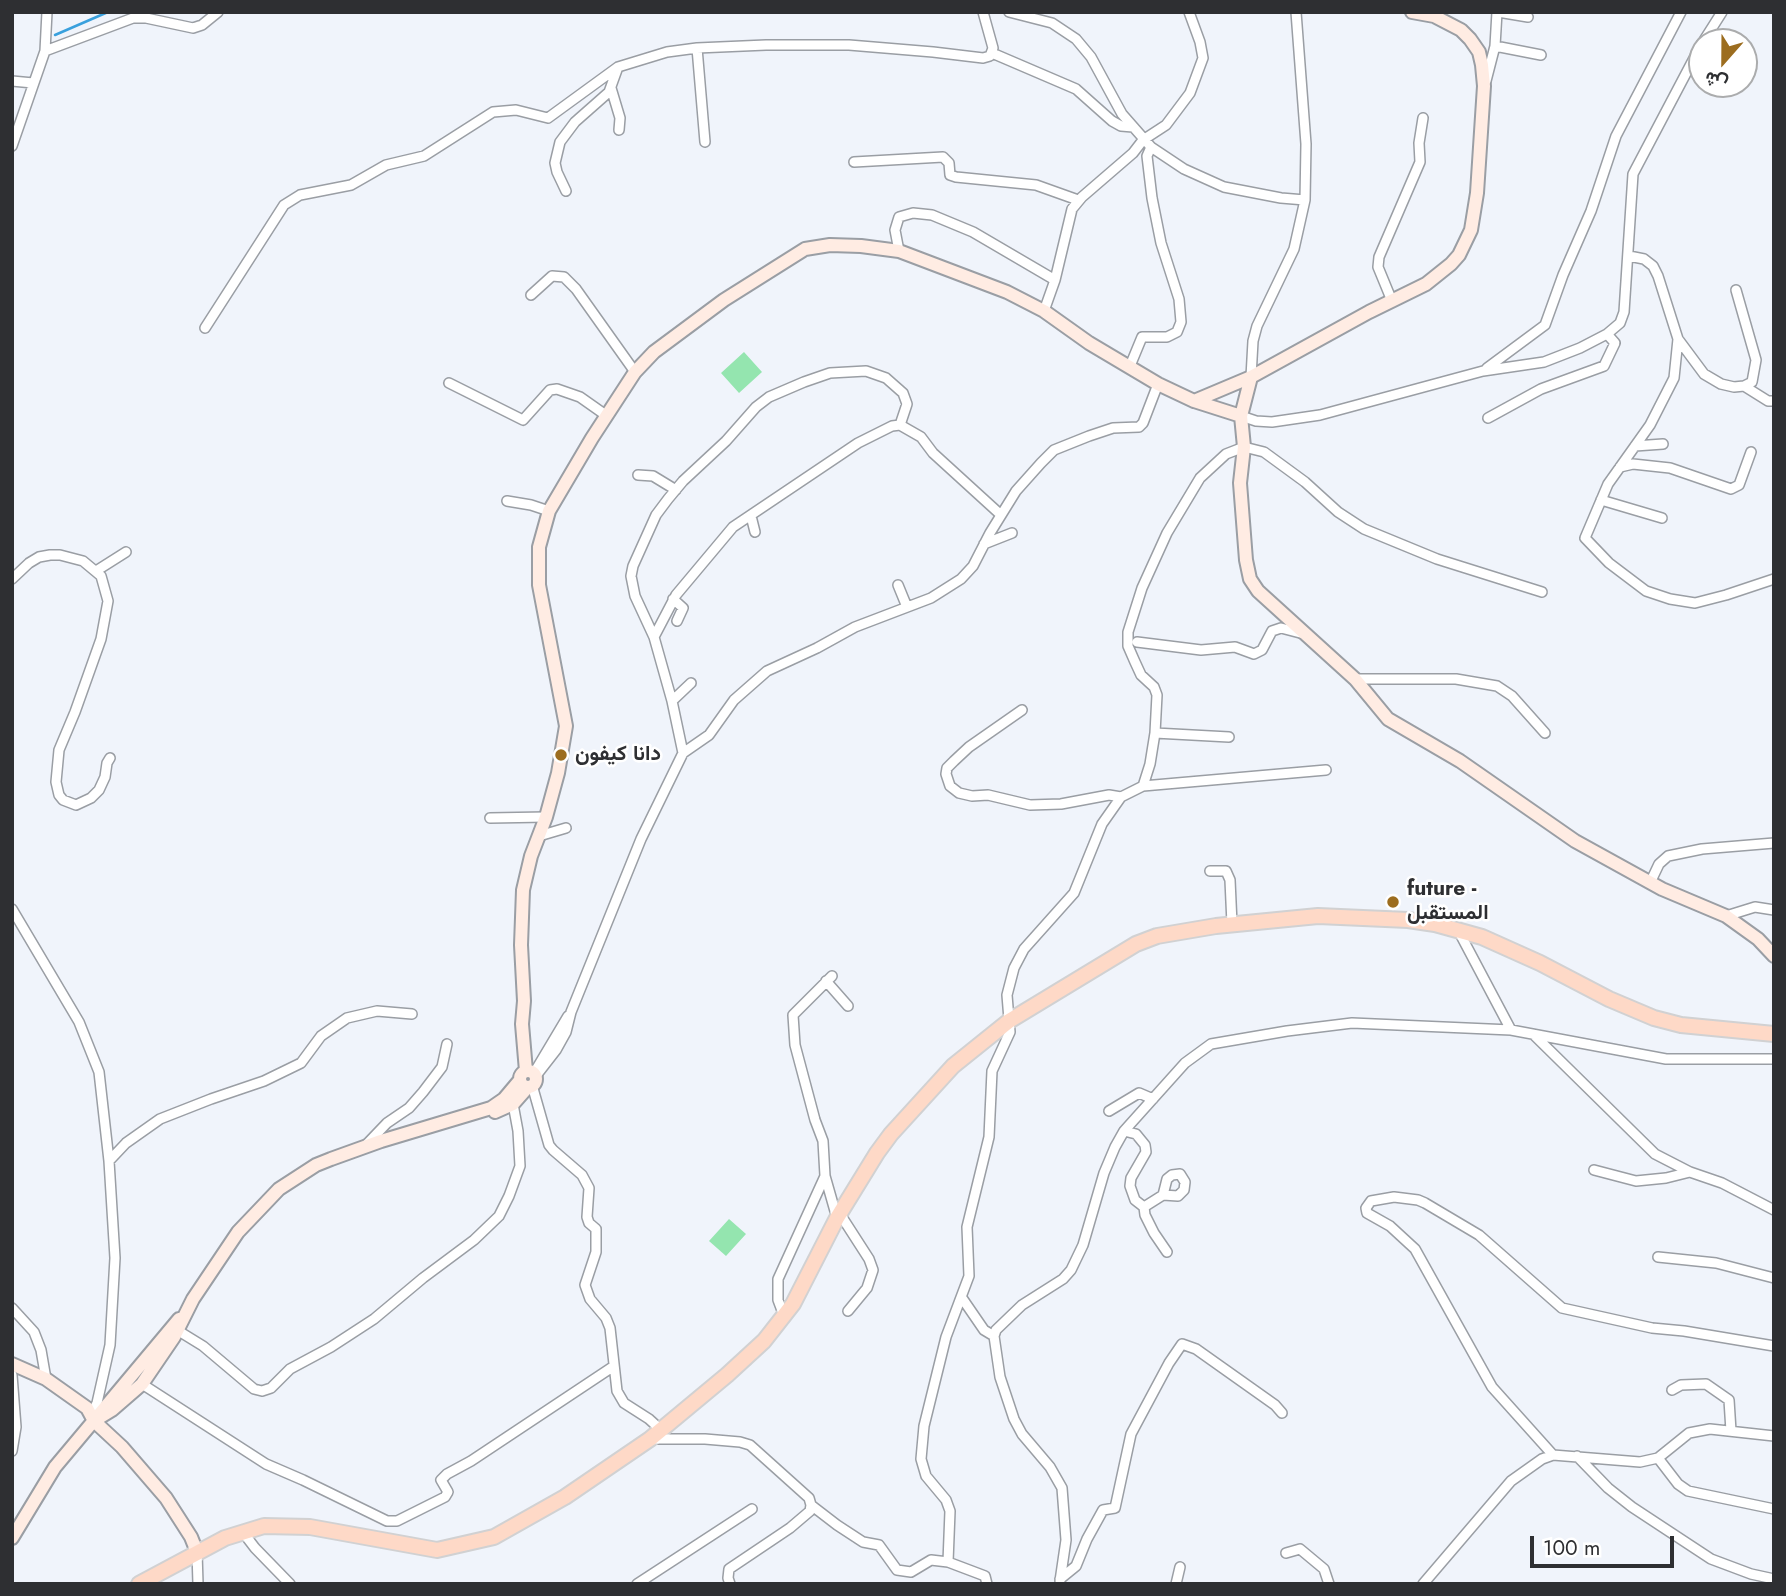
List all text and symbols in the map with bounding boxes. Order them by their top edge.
north arrow [1688,28,1758,98]
text: ش [1701,65,1732,98]
place label: دانا كيفون [575,742,661,768]
marker: دانا كيفون [553,747,569,763]
place label: future - المستقبل [1407,877,1489,927]
marker: future - المستقبل [1385,894,1401,910]
scale bar [1534,1522,1678,1566]
text: 100 m [1543,1533,1600,1563]

